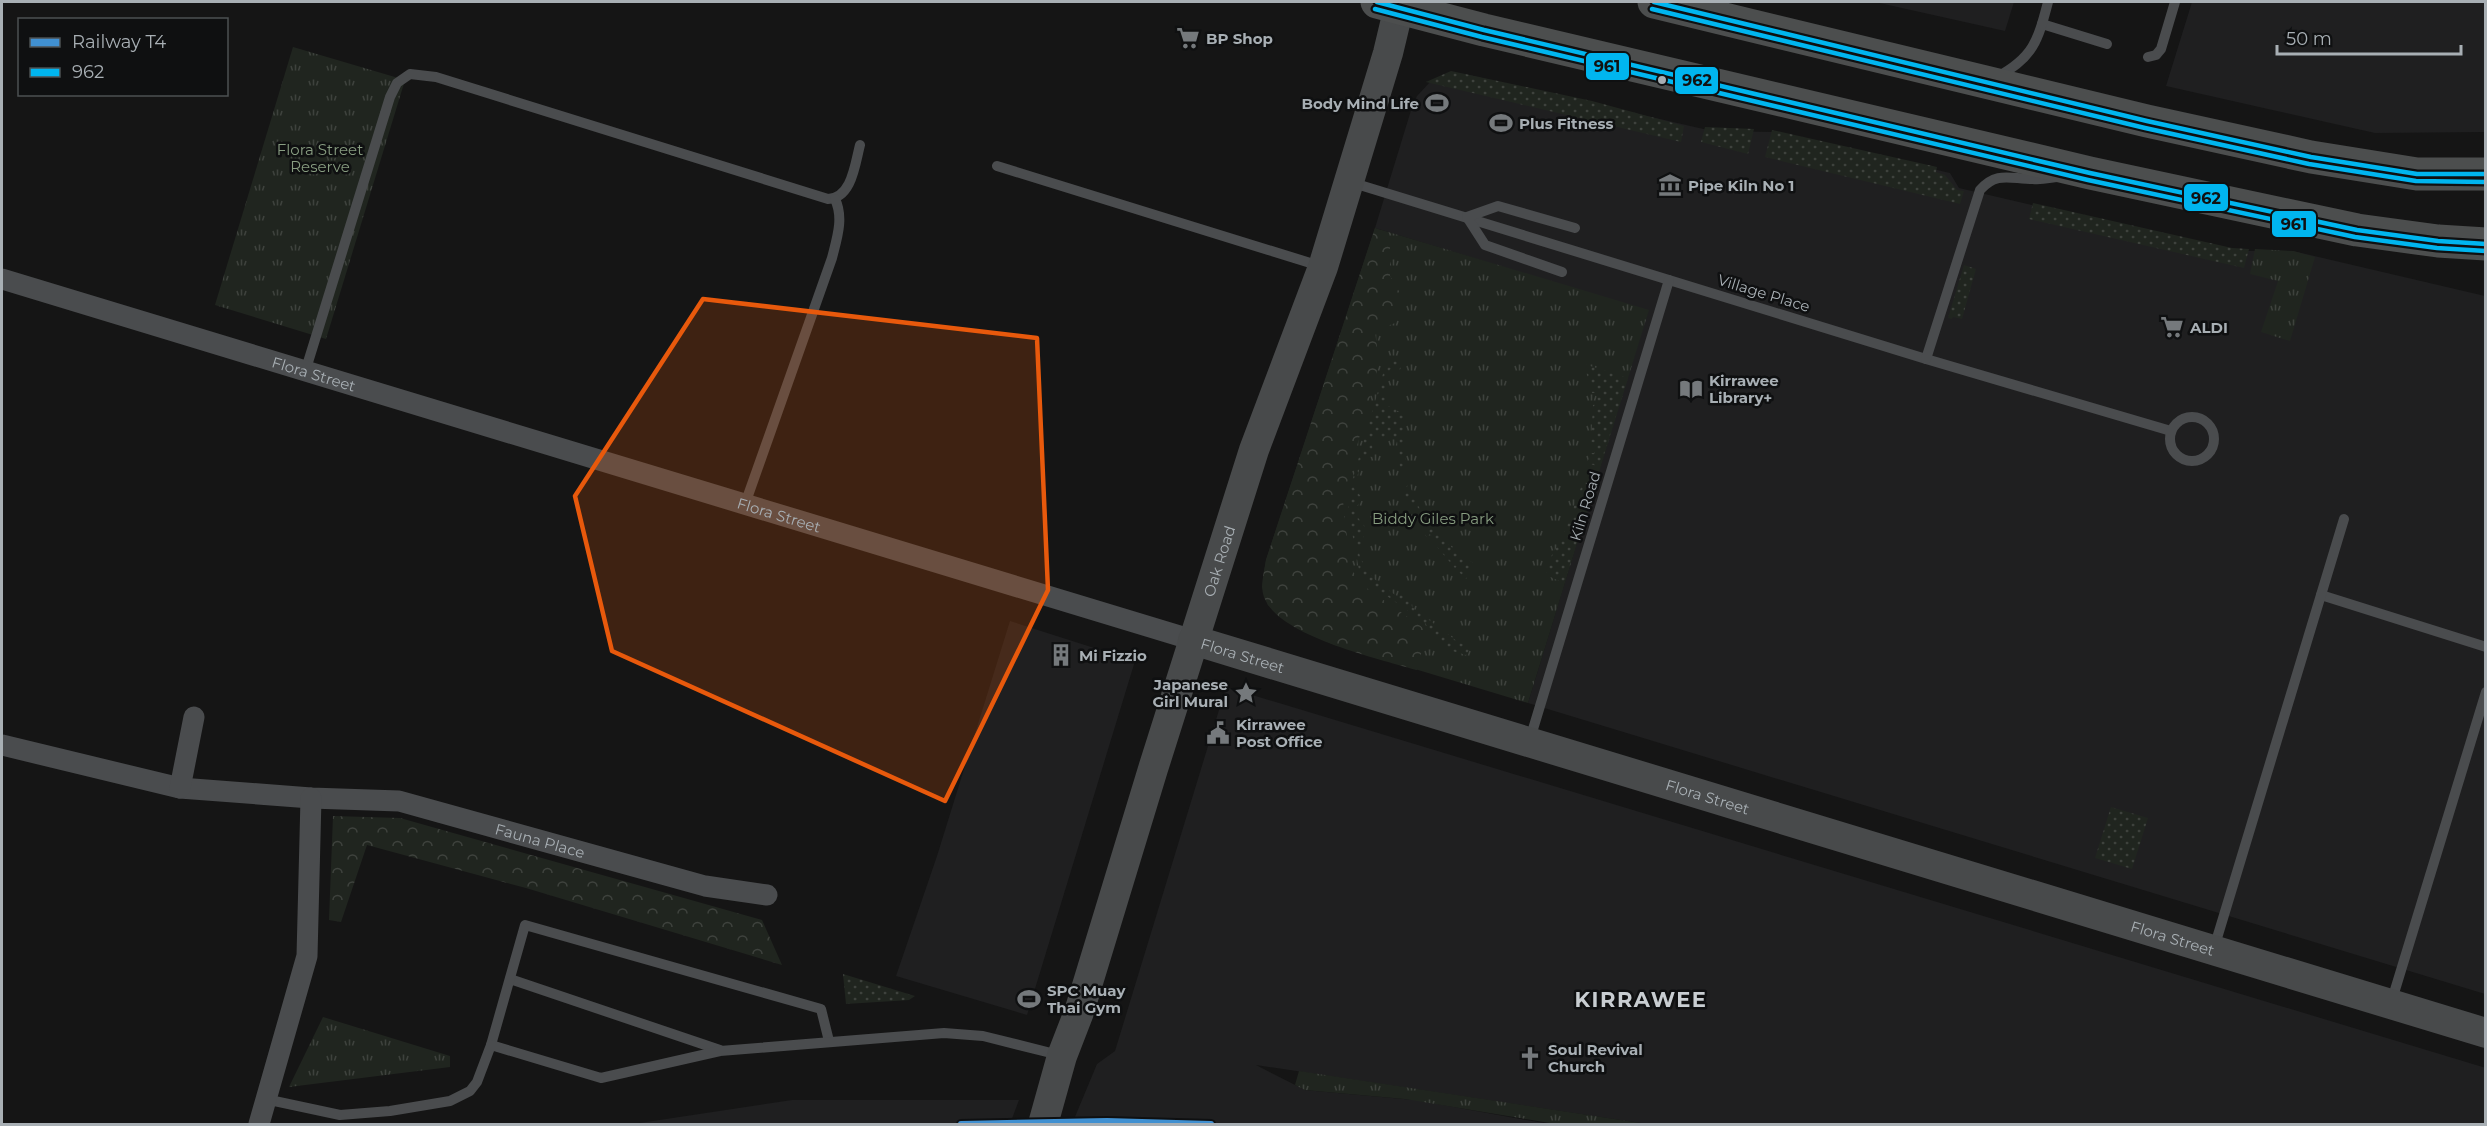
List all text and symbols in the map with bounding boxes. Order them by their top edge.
legend [18,18,228,96]
scale bar [2277,18,2462,56]
supermarket icon: BP Shop [1175,25,1201,51]
text: 50 m [2286,28,2332,50]
place label: BP Shop [1206,29,1273,48]
text: Railway T4 [72,31,166,53]
line badge: 961 [1585,52,1630,81]
text: 961 [1594,57,1620,76]
text: 962 [72,61,104,83]
line badge: 962 [1674,66,1719,95]
text: 962 [1682,71,1712,90]
unlabelled marker [1656,74,1668,86]
sports icon: Body Mind Life [1424,90,1450,116]
place label: Body Mind Life [1301,94,1419,113]
sports icon: Plus Fitness [1488,110,1514,136]
place label: Plus Fitness [1519,114,1613,133]
park label: Flora Street Reserve [277,140,363,176]
museum icon: Pipe Kiln No 1 [1657,172,1683,198]
place label: Pipe Kiln No 1 [1688,176,1794,195]
line badge: 962 [2183,183,2229,212]
text: 962 [2191,189,2221,208]
line badge: 961 [2271,210,2317,238]
text: 961 [2281,215,2307,234]
street label: Village Place [1716,270,1812,316]
supermarket icon: ALDI [2159,314,2185,340]
place label: ALDI [2189,318,2228,337]
street label: Flora Street [270,352,358,395]
place label: Kirrawee Library+ [1709,371,1779,407]
library icon: Kirrawee Library+ [1678,376,1704,402]
street label: Kiln Road [1565,469,1605,543]
street label: Flora Street [735,493,823,536]
park label: Biddy Giles Park [1372,509,1494,528]
street label: Oak Road [1199,523,1239,599]
street label: Flora Street [1199,633,1287,677]
building icon: Mi Fizzio [1048,642,1074,668]
place label: Mi Fizzio [1079,646,1147,665]
place label: Japanese Girl Mural [1152,675,1228,711]
place icon: Japanese Girl Mural [1233,680,1259,706]
place label: Kirrawee Post Office [1236,715,1322,751]
public building icon: Kirrawee Post Office [1205,720,1231,746]
street label: Flora Street [1664,775,1752,818]
street label: Fauna Place [493,819,587,862]
street label: Flora Street [2129,916,2217,959]
place label: SPC Muay Thai Gym [1047,981,1126,1017]
sports icon: SPC Muay Thai Gym [1016,986,1042,1012]
district label: KIRRAWEE [1575,987,1707,1012]
place label: Soul Revival Church [1548,1040,1643,1076]
church icon: Soul Revival Church [1517,1045,1543,1071]

